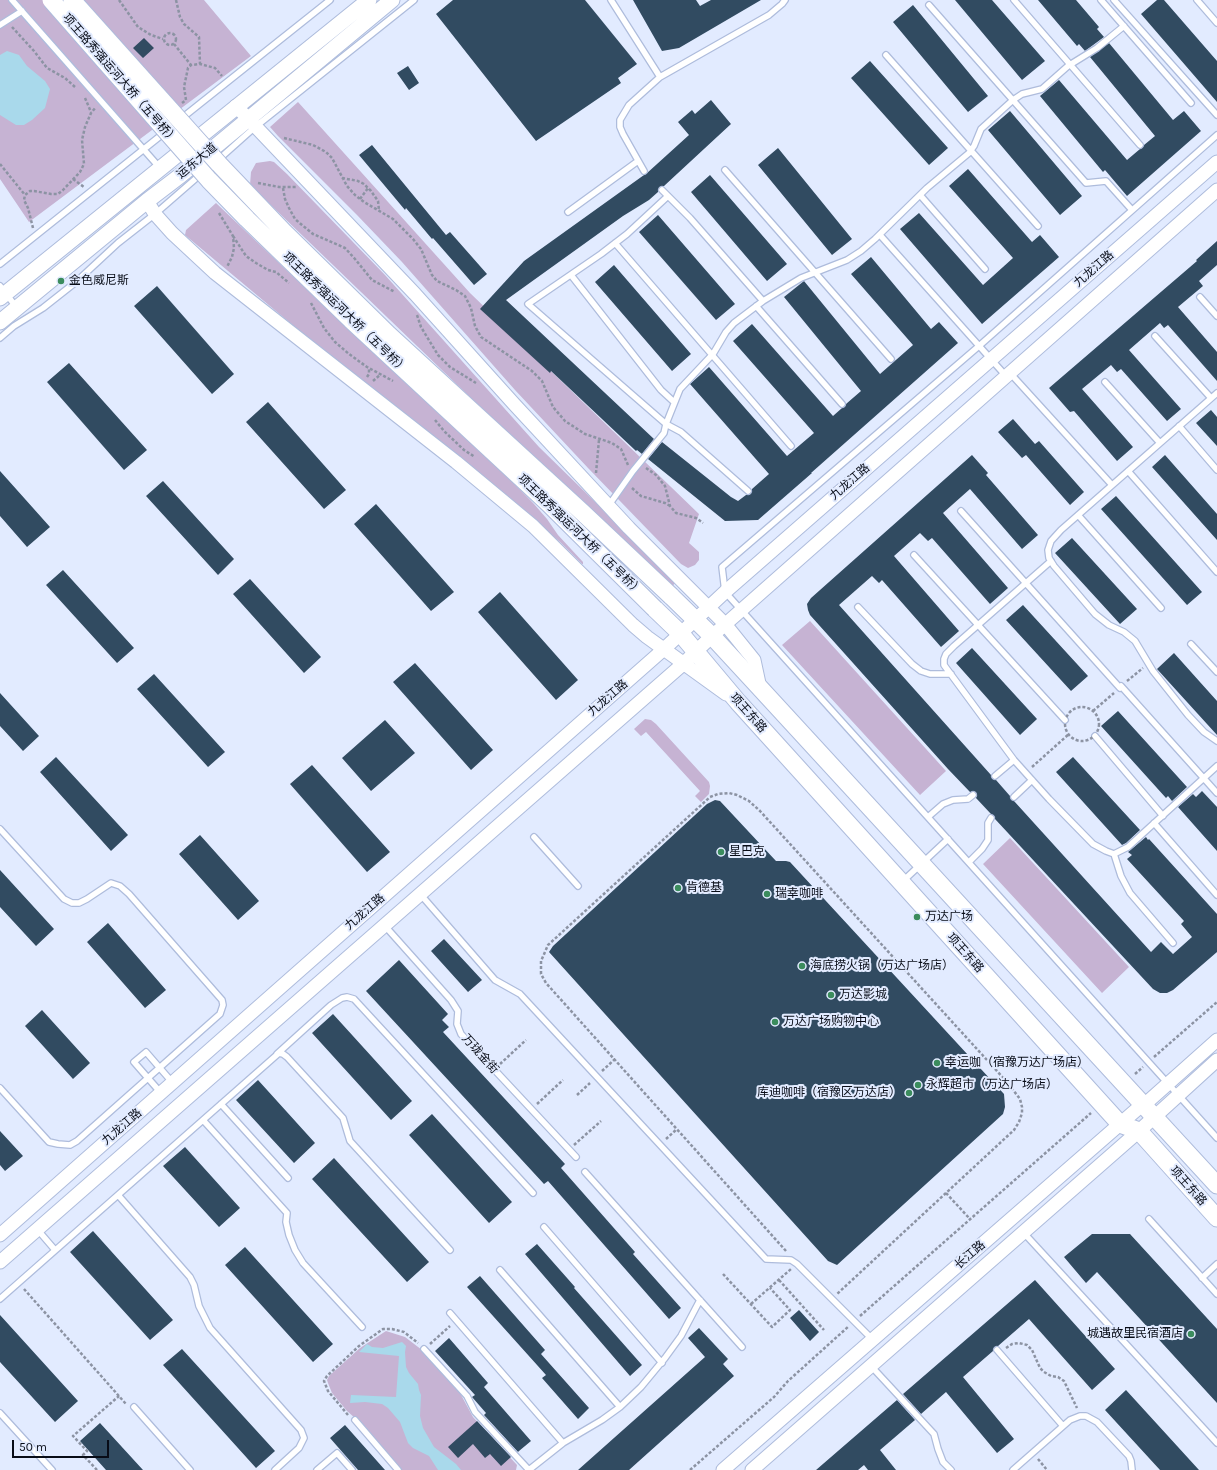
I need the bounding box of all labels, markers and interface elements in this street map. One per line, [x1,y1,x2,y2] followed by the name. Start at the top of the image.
[59,11,181,147] street label: 项王路秀强运河大桥（五号桥）
[174,140,220,182] street label: 运东大道
[1071,248,1117,290] street label: 九龙江路
[280,249,410,377] street label: 项王路秀强运河大桥（五号桥）
[69,274,129,288] place label: 金色威尼斯
[56,276,66,286] marker: 金色威尼斯
[827,461,873,503] street label: 九龙江路
[515,471,645,599] street label: 项王路秀强运河大桥（五号桥）
[585,677,631,719] street label: 九龙江路
[727,690,769,736] street label: 项王东路
[729,845,765,859] place label: 星巴克
[716,847,726,857] marker: 星巴克
[686,881,722,895] place label: 肯德基
[673,883,683,893] marker: 肯德基
[775,887,823,901] place label: 瑞幸咖啡
[762,889,772,899] marker: 瑞幸咖啡
[342,891,388,933] street label: 九龙江路
[925,910,973,924] place label: 万达广场
[912,912,922,922] marker: 万达广场
[944,930,986,976] street label: 项王东路
[810,959,954,973] place label: 海底捞火锅（万达广场店）
[797,961,807,971] marker: 海底捞火锅（万达广场店）
[839,988,887,1002] place label: 万达影城
[826,990,836,1000] marker: 万达影城
[783,1015,879,1029] place label: 万达广场购物中心
[770,1017,780,1027] marker: 万达广场购物中心
[459,1031,501,1077] street label: 万珑金街
[945,1056,1089,1070] place label: 幸运咖（宿豫万达广场店）
[932,1058,942,1068] marker: 幸运咖（宿豫万达广场店）
[926,1078,1058,1092] place label: 永辉超市（万达广场店）
[913,1080,923,1090] marker: 永辉超市（万达广场店）
[757,1086,901,1100] place label: 库迪咖啡（宿豫区万达店）
[904,1088,914,1098] marker: 库迪咖啡（宿豫区万达店）
[99,1106,145,1148] street label: 九龙江路
[1167,1163,1209,1209] street label: 项王东路
[952,1238,988,1272] street label: 长江路
[1087,1327,1183,1341] place label: 城遇故里民宿酒店
[1186,1329,1196,1339] marker: 城遇故里民宿酒店
[14,1432,111,1458] scale bar
[19,1440,47,1454] text: 50 m

